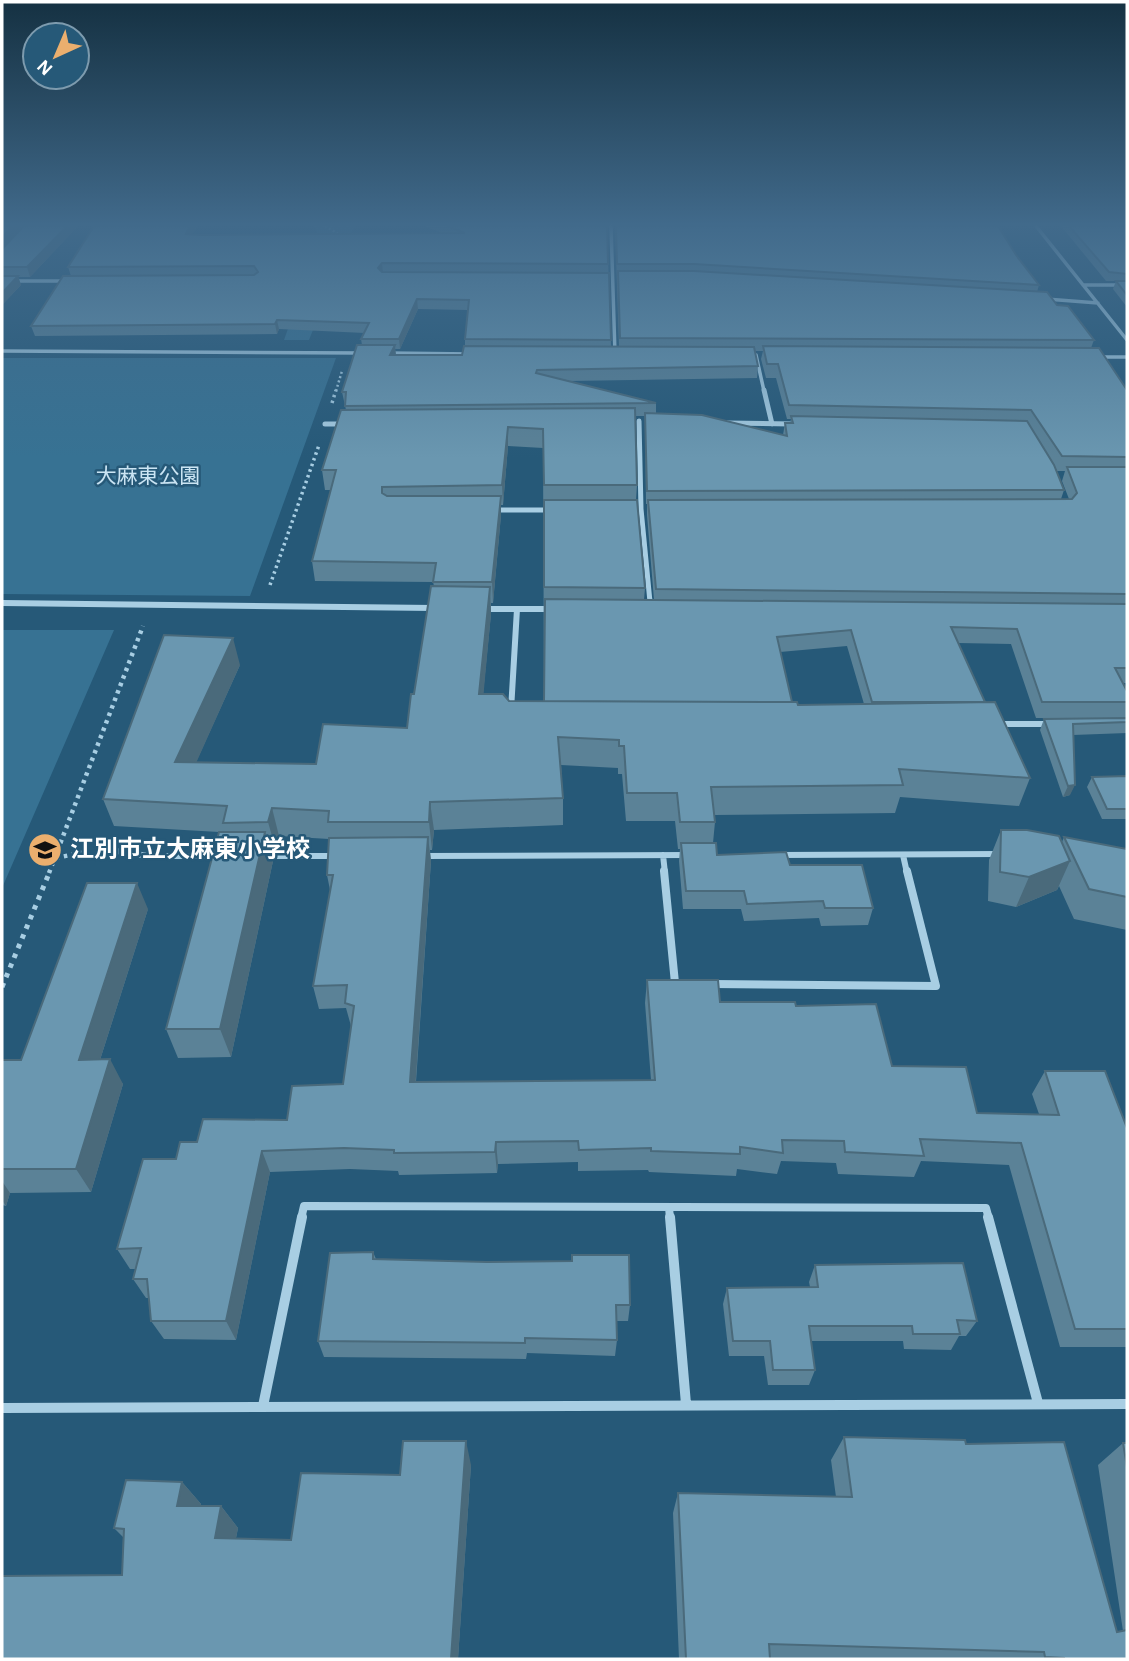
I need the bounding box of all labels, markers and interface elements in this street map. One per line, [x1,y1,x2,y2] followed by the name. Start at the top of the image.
[21,21,91,91] north arrow
[34,56,57,79] text: N
[96,465,201,487] park label: 大麻東公園
[26,831,64,869] school or university icon: 江別市立大麻東小学校
[70,836,310,862] place label: 江別市立大麻東小学校

